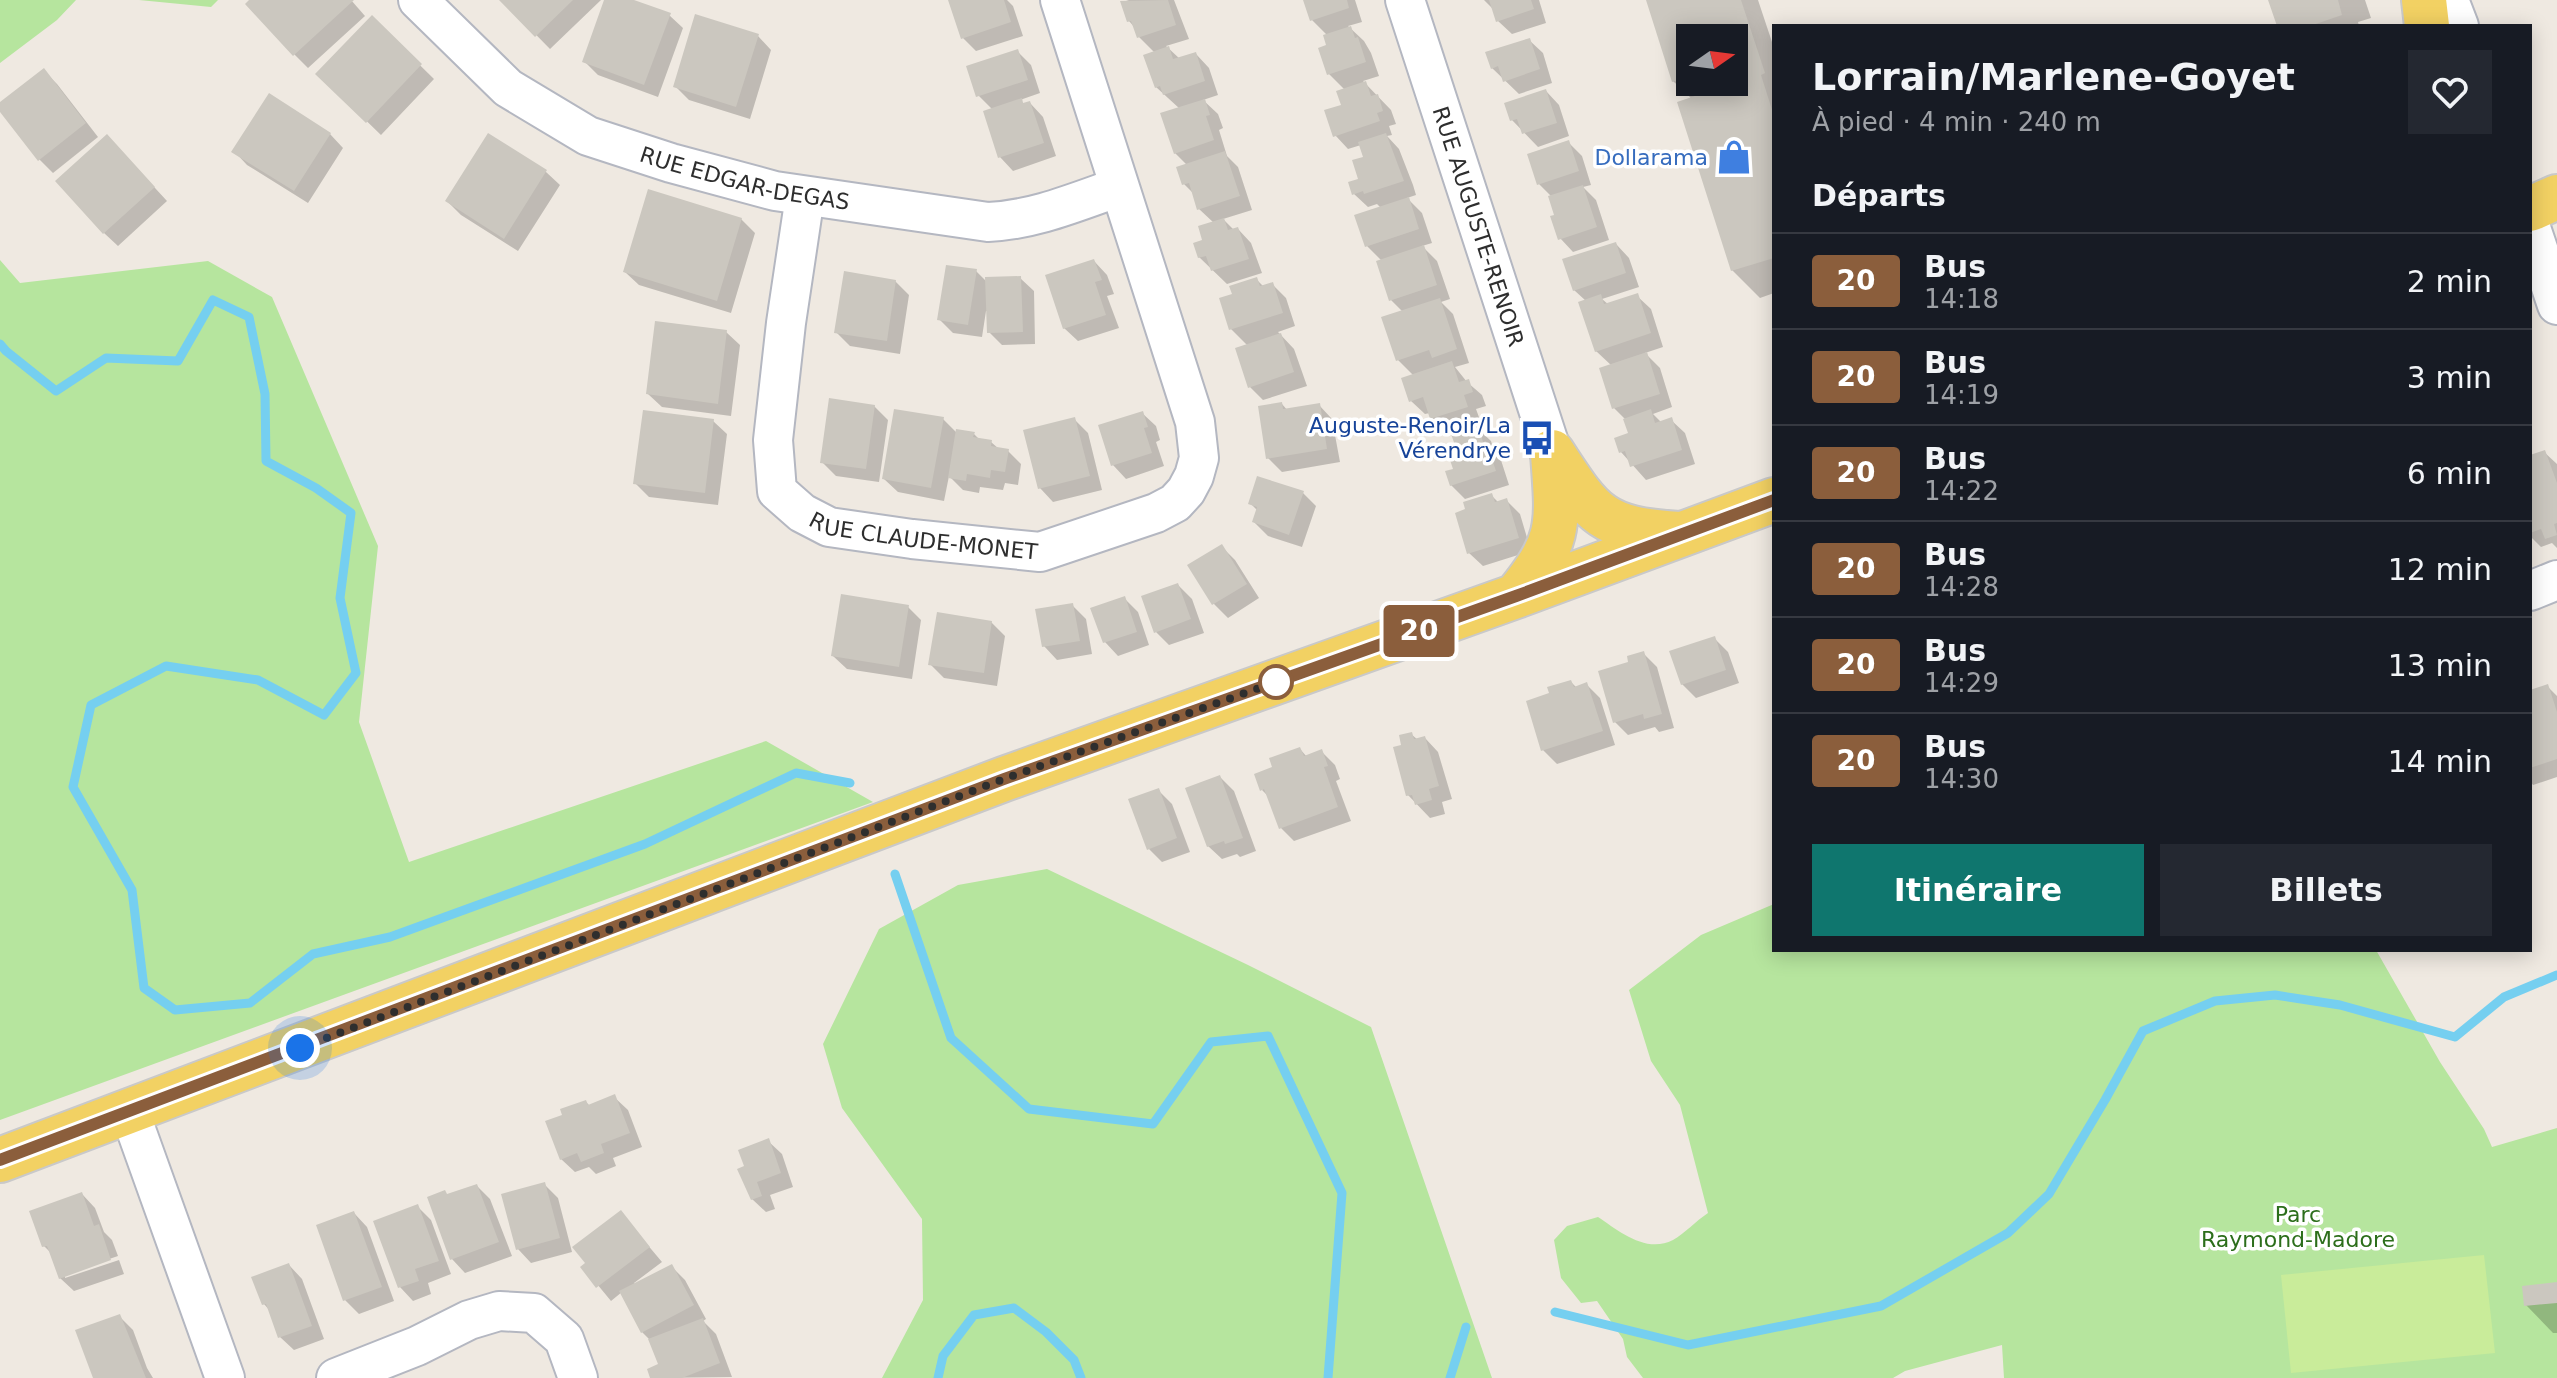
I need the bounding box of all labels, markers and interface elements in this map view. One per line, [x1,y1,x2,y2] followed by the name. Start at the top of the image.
[1676,24,1748,96] north arrow
[1676,24,1748,96] map controls
[2408,50,2492,134] button: heart
[1812,55,2295,99] text: Lorrain/Marlene-Goyet
[1428,103,1529,349] street label: RUE AUGUSTE-RENOIR
[1812,107,2101,137] text: À pied · 4 min · 240 m
[1715,138,1753,176] shop icon: Dollarama
[637,141,851,214] street label: RUE EDGAR-DEGAS
[1594,145,1708,170] place label: Dollarama
[1812,178,1946,213] text: Départs
[1924,249,1986,284] text: Bus
[1837,264,1875,297] text: 20
[2407,264,2492,299] text: 2 min
[1924,284,1999,314] text: 14:18
[1924,345,1986,380] text: Bus
[1837,360,1875,393] text: 20
[2407,360,2492,395] text: 3 min
[1924,380,1999,410] text: 14:19
[1309,413,1511,463] place label: Auguste-Renoir/La Vérendrye
[1518,419,1556,457] bus stop icon: Auguste-Renoir/La Vérendrye
[1924,441,1986,476] text: Bus
[1837,456,1875,489] text: 20
[2407,456,2492,491] text: 6 min
[1924,476,1999,506] text: 14:22
[805,507,1040,564] street label: RUE CLAUDE-MONET
[1924,537,1986,572] text: Bus
[1837,552,1875,585] text: 20
[2388,552,2492,587] text: 12 min
[1924,572,1999,602] text: 14:28
[1383,605,1455,657] line badge: 20
[1400,614,1438,647] text: 20
[1924,633,1986,668] text: Bus
[1837,648,1875,681] text: 20
[2388,648,2492,683] text: 13 min
[1259,665,1293,699] unlabelled marker
[1924,668,1999,698] text: 14:29
[1924,729,1986,764] text: Bus
[1837,744,1875,777] text: 20
[2388,744,2492,779] text: 14 min
[1924,764,1999,794] text: 14:30
[1812,844,2144,936] button: Itinéraire
[2160,844,2492,936] button: Billets
[280,1028,320,1068] your location
[2201,1202,2395,1252] park label: Parc Raymond-Madore

